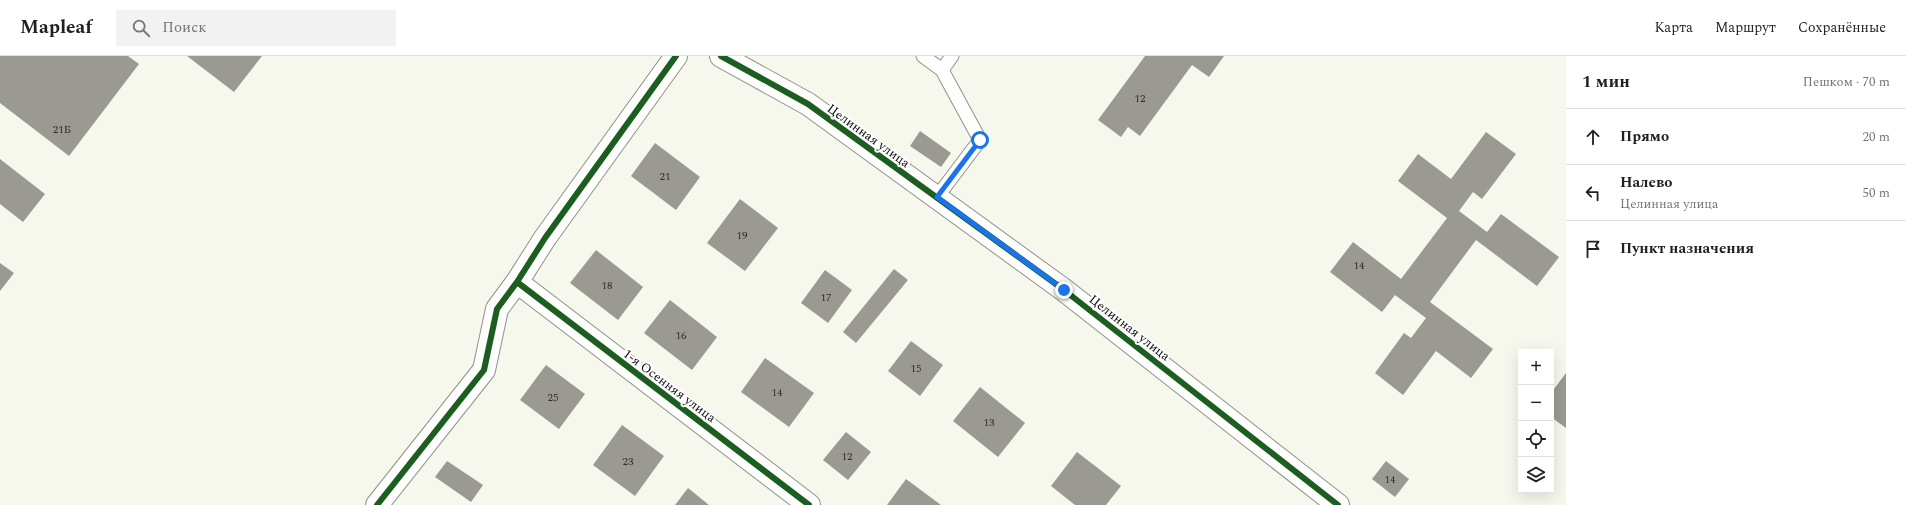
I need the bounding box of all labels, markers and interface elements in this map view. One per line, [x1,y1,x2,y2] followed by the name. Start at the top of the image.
[116,10,396,46] search box
[20,13,92,42] text: Mapleaf
[162,16,207,39] text: Поиск
[130,17,152,39] icon: search
[1655,17,1693,38] text: Карта
[1715,17,1776,38] text: Маршрут
[1798,17,1886,38] text: Сохранённые
[1582,69,1630,95] text: 1 мин
[1803,72,1890,92] text: Пешком · 70 m
[1135,90,1146,107] house number: 12
[823,99,915,173] street label: Целинная улица
[53,121,71,138] house number: 21Б
[1620,125,1669,148] text: Прямо
[1582,126,1604,148] icon: ahead
[1863,127,1890,147] text: 20 m
[971,131,989,149] route start
[660,168,671,185] house number: 21
[1620,171,1673,194] text: Налево
[1582,182,1604,204] icon: left
[1863,183,1890,203] text: 50 m
[1620,194,1718,214] text: Целинная улица
[737,227,748,244] house number: 19
[1620,237,1754,260] text: Пункт назначения
[1582,238,1604,260] icon: arrive
[1354,257,1365,274] house number: 14
[602,277,613,294] house number: 18
[1055,281,1073,299] route end
[821,289,832,306] house number: 17
[1085,290,1175,366] street label: Целинная улица
[676,327,687,344] house number: 16
[619,344,721,428] street label: 1-я Осенняя улица
[1518,349,1554,493] map controls
[1518,349,1554,385] button: +
[911,360,922,377] house number: 15
[772,384,783,401] house number: 14
[1518,385,1554,421] button: −
[548,389,559,406] house number: 25
[984,414,995,431] house number: 13
[1518,421,1554,457] button: locate
[842,448,853,465] house number: 12
[623,453,634,470] house number: 23
[1518,457,1554,493] button: layers
[1385,471,1396,488] house number: 14

